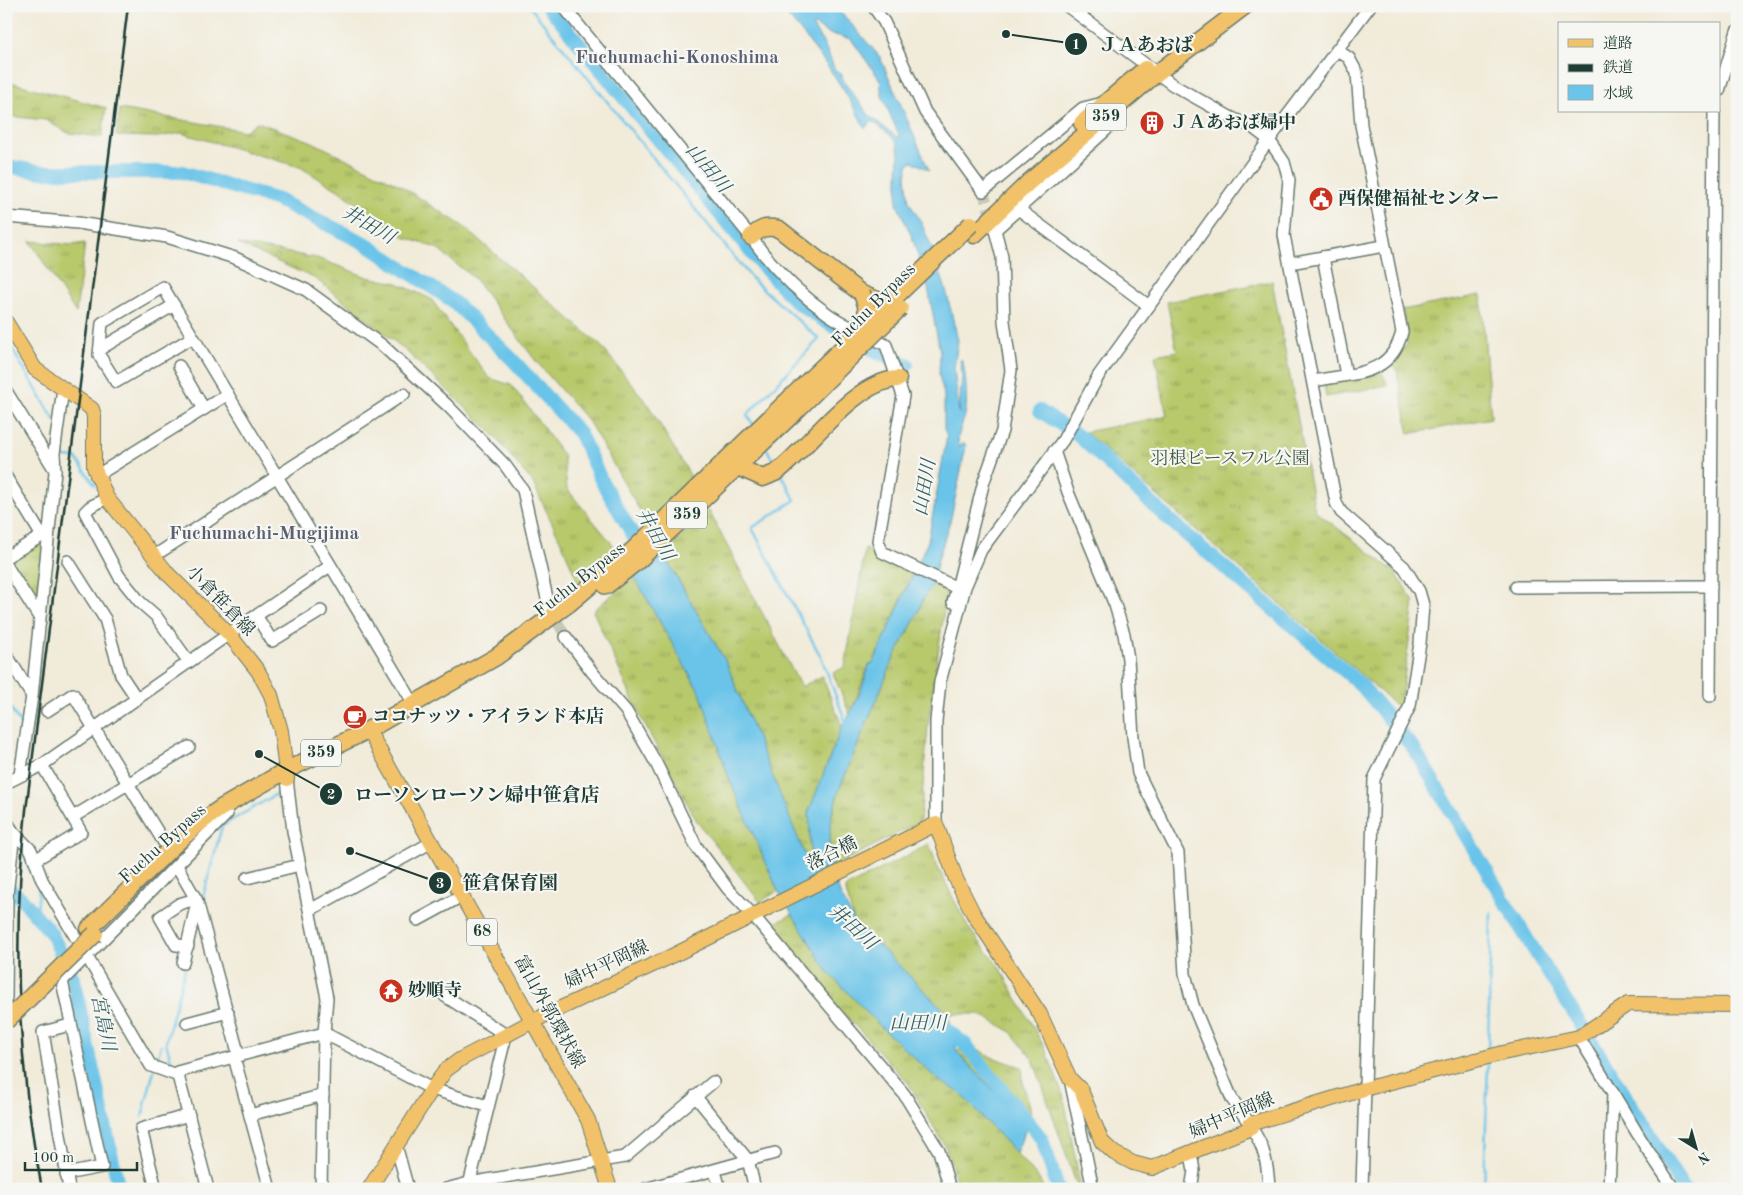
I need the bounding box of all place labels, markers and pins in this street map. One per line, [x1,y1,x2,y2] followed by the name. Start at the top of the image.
[1064,27,1204,61] callout: ＪＡあおば
[1139,110,1165,136] building icon: ＪＡあおば婦中
[1170,112,1296,132] place label: ＪＡあおば婦中
[1308,186,1334,212] public building icon: 西保健福祉センター
[1338,188,1499,208] place label: 西保健福祉センター
[342,704,368,730] cafe icon: ココナッツ・アイランド本店
[372,706,604,726] place label: ココナッツ・アイランド本店
[318,777,610,811] callout: ローソンローソン婦中笹倉店
[427,866,567,900] callout: 笹倉保育園
[378,978,404,1004] temple icon: 妙順寺
[408,980,462,1000] place label: 妙順寺

